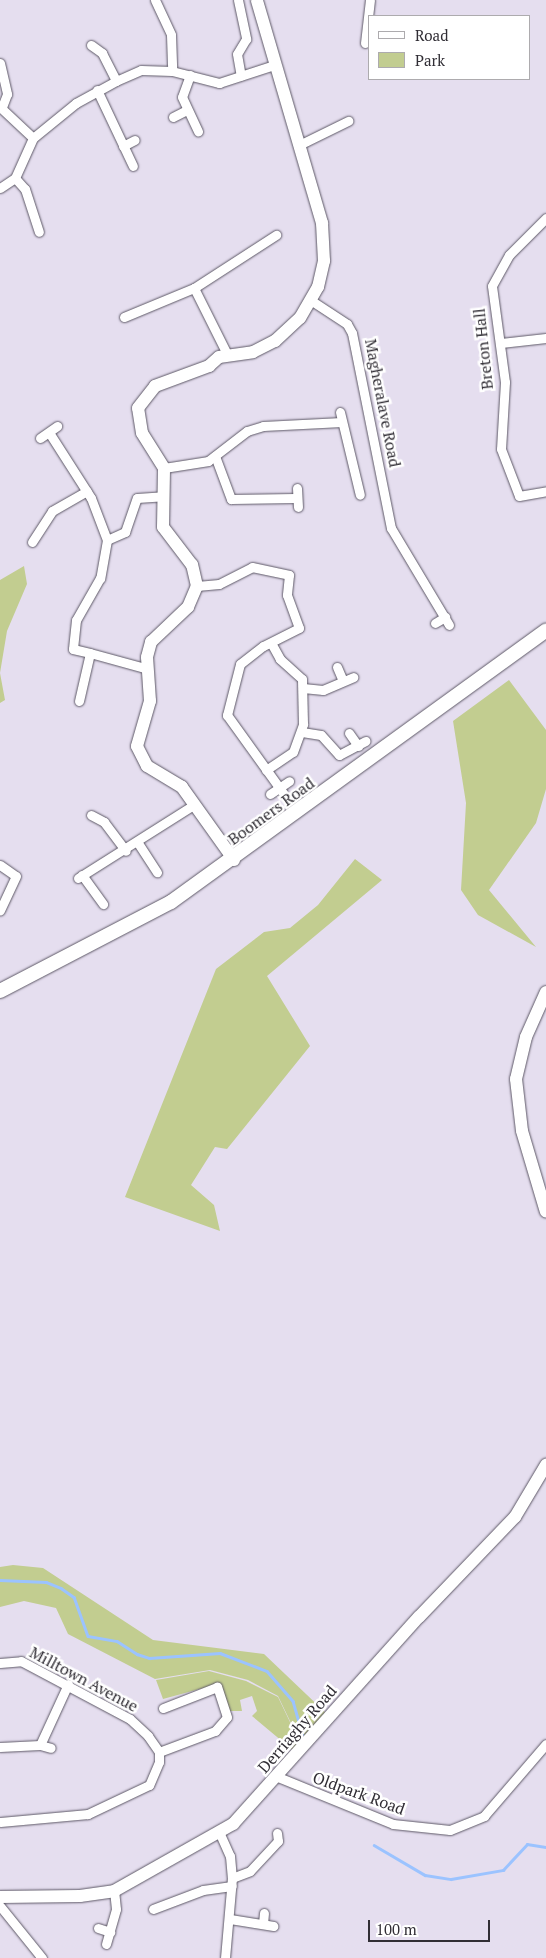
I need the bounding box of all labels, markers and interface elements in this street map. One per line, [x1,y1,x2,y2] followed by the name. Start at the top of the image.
[368,15,531,80] legend
[415,25,448,45] text: Road
[415,50,445,70] text: Park
[469,307,497,391] street label: Breton Hall
[361,337,405,469] street label: Magheralave Road
[224,773,318,849] street label: Boomers Road
[26,1642,142,1716] street label: Milltown Avenue
[254,1681,340,1777] street label: Derriaghy Road
[310,1767,408,1819] street label: Oldpark Road
[371,1910,494,1942] scale bar
[376,1919,417,1939] text: 100 m

